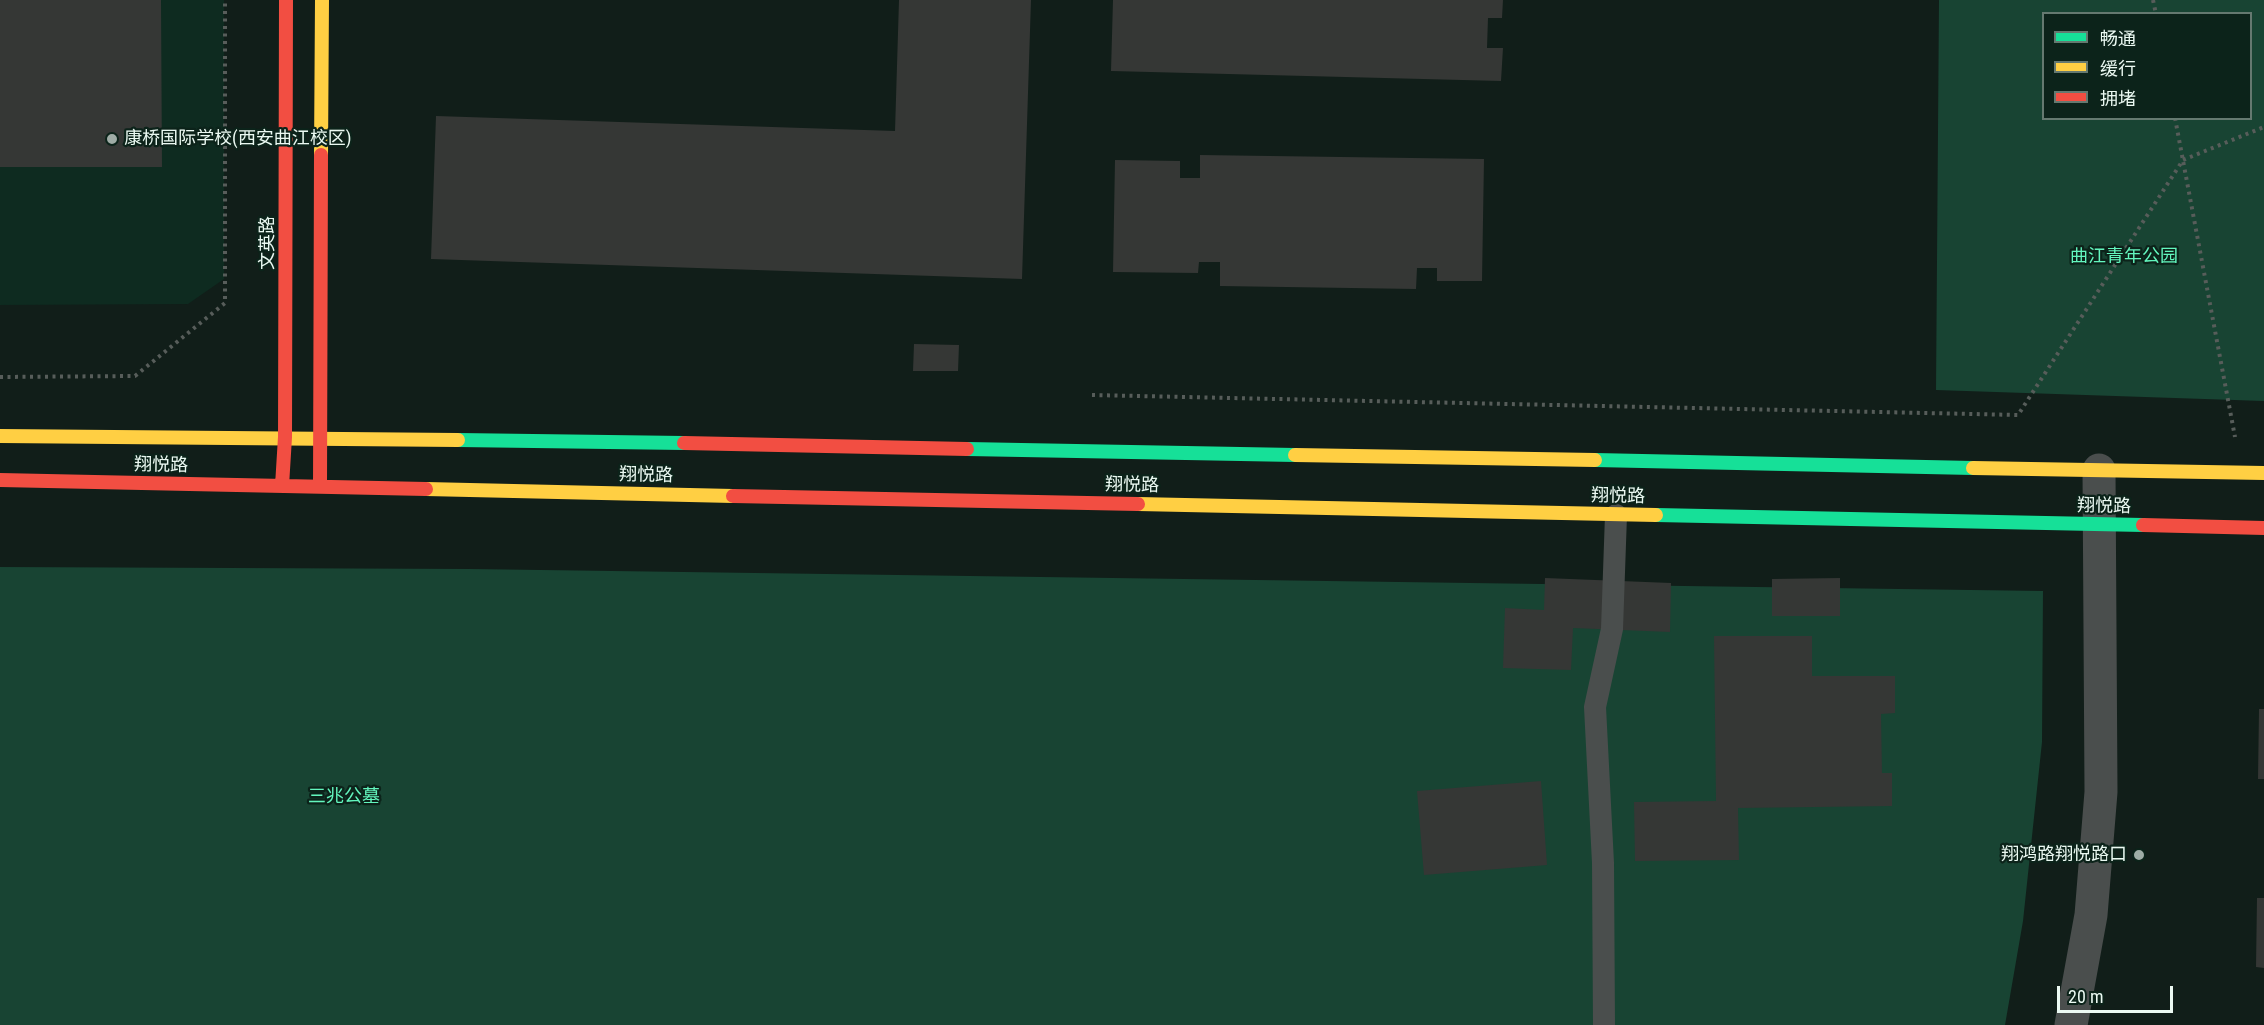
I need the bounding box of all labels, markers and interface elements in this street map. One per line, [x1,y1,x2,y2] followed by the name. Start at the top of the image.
[2042,12,2252,120] legend
[2100,28,2136,49] text: 畅通
[2100,58,2136,79] text: 缓行
[2100,88,2136,109] text: 拥堵
[124,128,351,150] place label: 康桥国际学校(西安曲江校区)
[105,132,119,146] marker: 康桥国际学校(西安曲江校区)
[257,216,279,270] street label: 文英路
[2070,246,2178,268] park label: 曲江青年公园
[134,455,188,477] street label: 翔悦路
[619,465,673,487] street label: 翔悦路
[1105,475,1159,497] street label: 翔悦路
[1591,486,1645,508] street label: 翔悦路
[2077,496,2131,518] street label: 翔悦路
[308,786,380,808] park label: 三兆公墓
[2001,844,2127,866] place label: 翔鸿路翔悦路口
[2132,848,2146,862] marker: 翔鸿路翔悦路口
[2060,974,2176,1012] scale bar
[2068,986,2103,1007] text: 20 m

